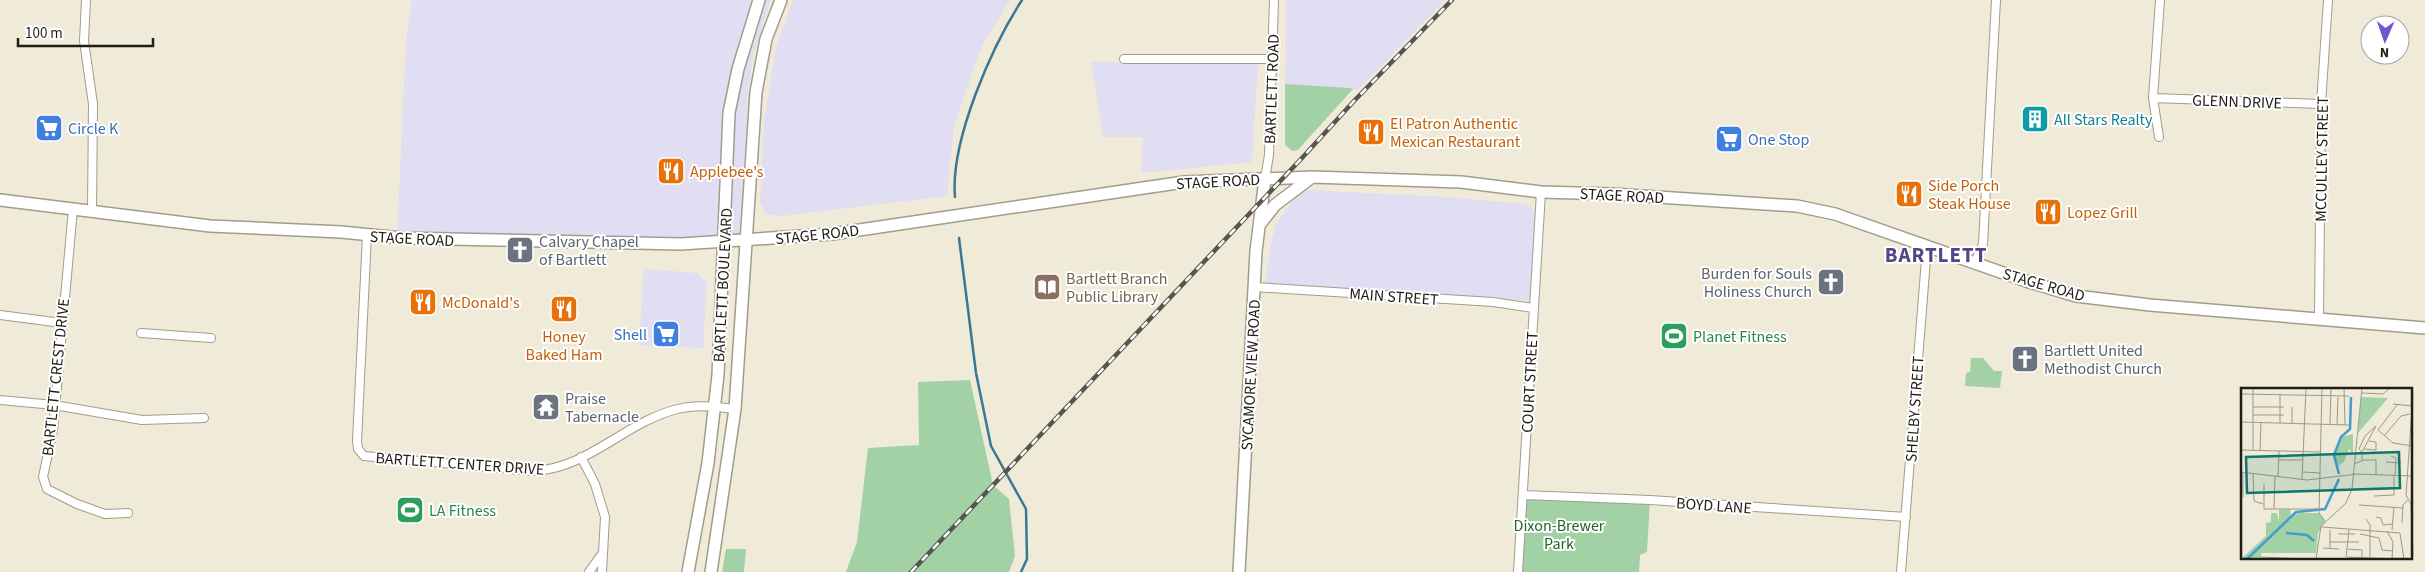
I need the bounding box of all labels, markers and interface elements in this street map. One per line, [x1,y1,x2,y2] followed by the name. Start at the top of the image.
[18,15,152,47] scale bar
[2360,15,2410,65] north arrow
[25,23,63,44] text: 100 m
[1259,33,1285,144] street label: BARTLETT ROAD
[2380,42,2390,62] text: N
[2192,89,2282,115] street label: GLENN DRIVE
[2310,96,2334,222] street label: MCCULLEY STREET
[2020,104,2050,134] building icon: All Stars Realty
[2054,109,2153,131] place label: All Stars Realty
[34,113,64,143] supermarket icon: Circle K
[1390,113,1521,153] place label: El Patron Authentic Mexican Restaurant
[1356,117,1386,147] restaurant icon: El Patron Authentic Mexican Restaurant
[68,118,119,140] place label: Circle K
[1714,124,1744,154] supermarket icon: One Stop
[1748,129,1810,151] place label: One Stop
[656,156,686,186] restaurant icon: Applebee's
[690,161,764,183] place label: Applebee's
[1175,169,1261,195] street label: STAGE ROAD
[1928,175,2011,215] place label: Side Porch Steak House
[1894,179,1924,209] restaurant icon: Side Porch Steak House
[1579,183,1665,209] street label: STAGE ROAD
[2033,197,2063,227] restaurant icon: Lopez Grill
[2067,202,2138,224] place label: Lopez Grill
[708,207,738,363] street label: BARTLETT BOULEVARD
[774,220,860,250] street label: STAGE ROAD
[369,226,455,252] street label: STAGE ROAD
[539,231,639,271] place label: Calvary Chapel of Bartlett
[505,235,535,265] church icon: Calvary Chapel of Bartlett
[1885,240,1987,270] district label: BARTLETT
[1701,263,1812,303] place label: Burden for Souls Holiness Church
[2000,263,2087,307] street label: STAGE ROAD
[1816,267,1846,297] church icon: Burden for Souls Holiness Church
[1066,268,1167,308] place label: Bartlett Branch Public Library
[1032,272,1062,302] library icon: Bartlett Branch Public Library
[1349,283,1440,311] street label: MAIN STREET
[408,287,438,317] restaurant icon: McDonald's
[442,292,520,314] place label: McDonald's
[549,294,579,324] restaurant icon: Honey Baked Ham
[37,297,75,457] street label: BARTLETT CREST DRIVE
[1236,299,1266,451] street label: SYCAMORE VIEW ROAD
[651,319,681,349] supermarket icon: Shell
[1659,321,1689,351] sports icon: Planet Fitness
[614,324,647,346] place label: Shell
[526,326,602,366] place label: Honey Baked Ham
[1693,326,1787,348] place label: Planet Fitness
[1516,330,1544,433] street label: COURT STREET
[2044,340,2162,380] place label: Bartlett United Methodist Church
[2010,344,2040,374] church icon: Bartlett United Methodist Church
[1900,355,1930,463] street label: SHELBY STREET
[565,388,639,428] place label: Praise Tabernacle
[2241,388,2412,560] inset map
[531,392,561,422] temple icon: Praise Tabernacle
[375,447,545,481] street label: BARTLETT CENTER DRIVE
[1675,492,1752,520] street label: BOYD LANE
[395,495,425,525] sports icon: LA Fitness
[429,500,496,522] place label: LA Fitness
[1514,515,1605,555] park label: Dixon-Brewer Park

